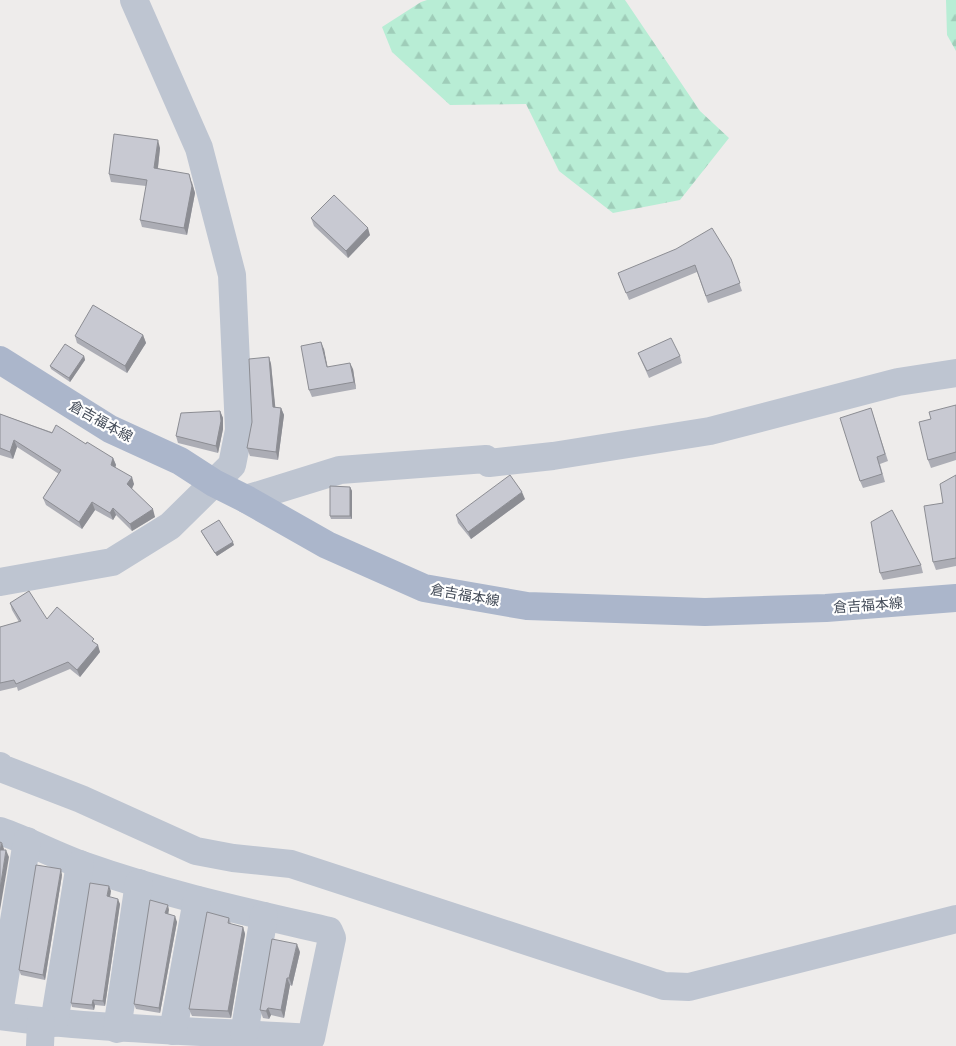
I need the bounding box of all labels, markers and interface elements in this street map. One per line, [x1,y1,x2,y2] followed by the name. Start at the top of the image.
[66,396,136,446] street label: 倉吉福本線
[429,580,501,610] street label: 倉吉福本線
[832,594,904,616] street label: 倉吉福本線

